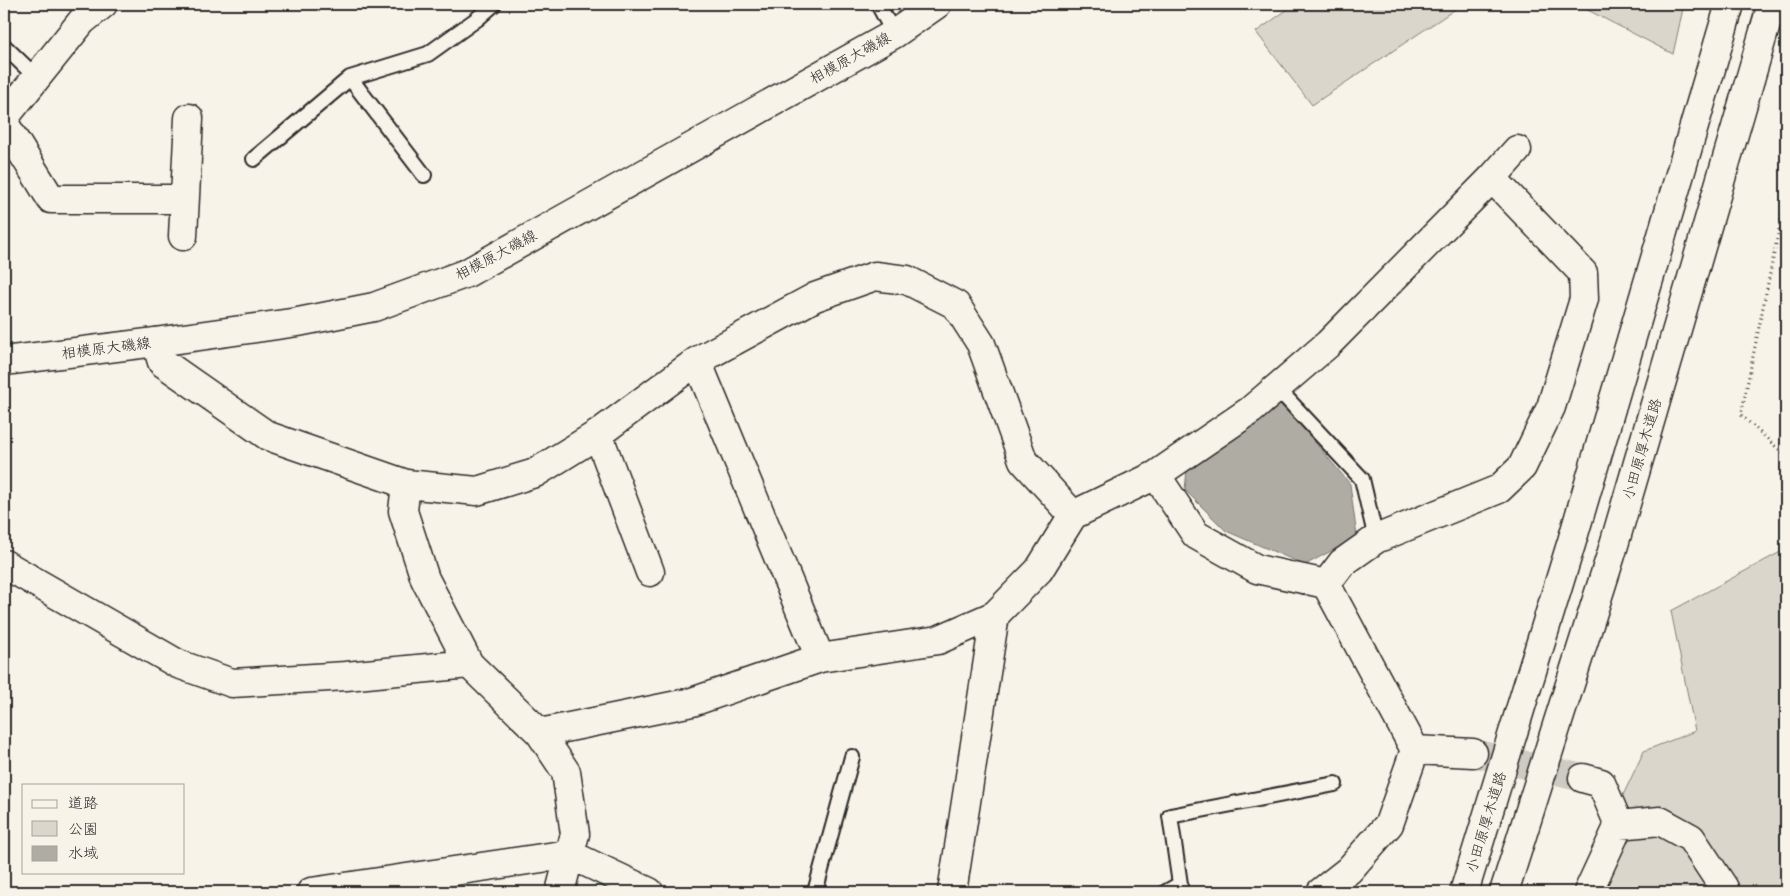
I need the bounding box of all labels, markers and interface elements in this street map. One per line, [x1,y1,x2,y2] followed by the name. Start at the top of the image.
[806,28,896,91] street label: 相模原大磯線
[452,226,542,288] street label: 相模原大磯線
[60,334,152,366] street label: 相模原大磯線
[1619,396,1669,503] street label: 小田原厚木道路
[1462,769,1514,876] street label: 小田原厚木道路
[22,784,185,874] legend
[68,794,98,816] text: 道路
[68,820,98,842] text: 公園
[68,844,98,866] text: 水域

